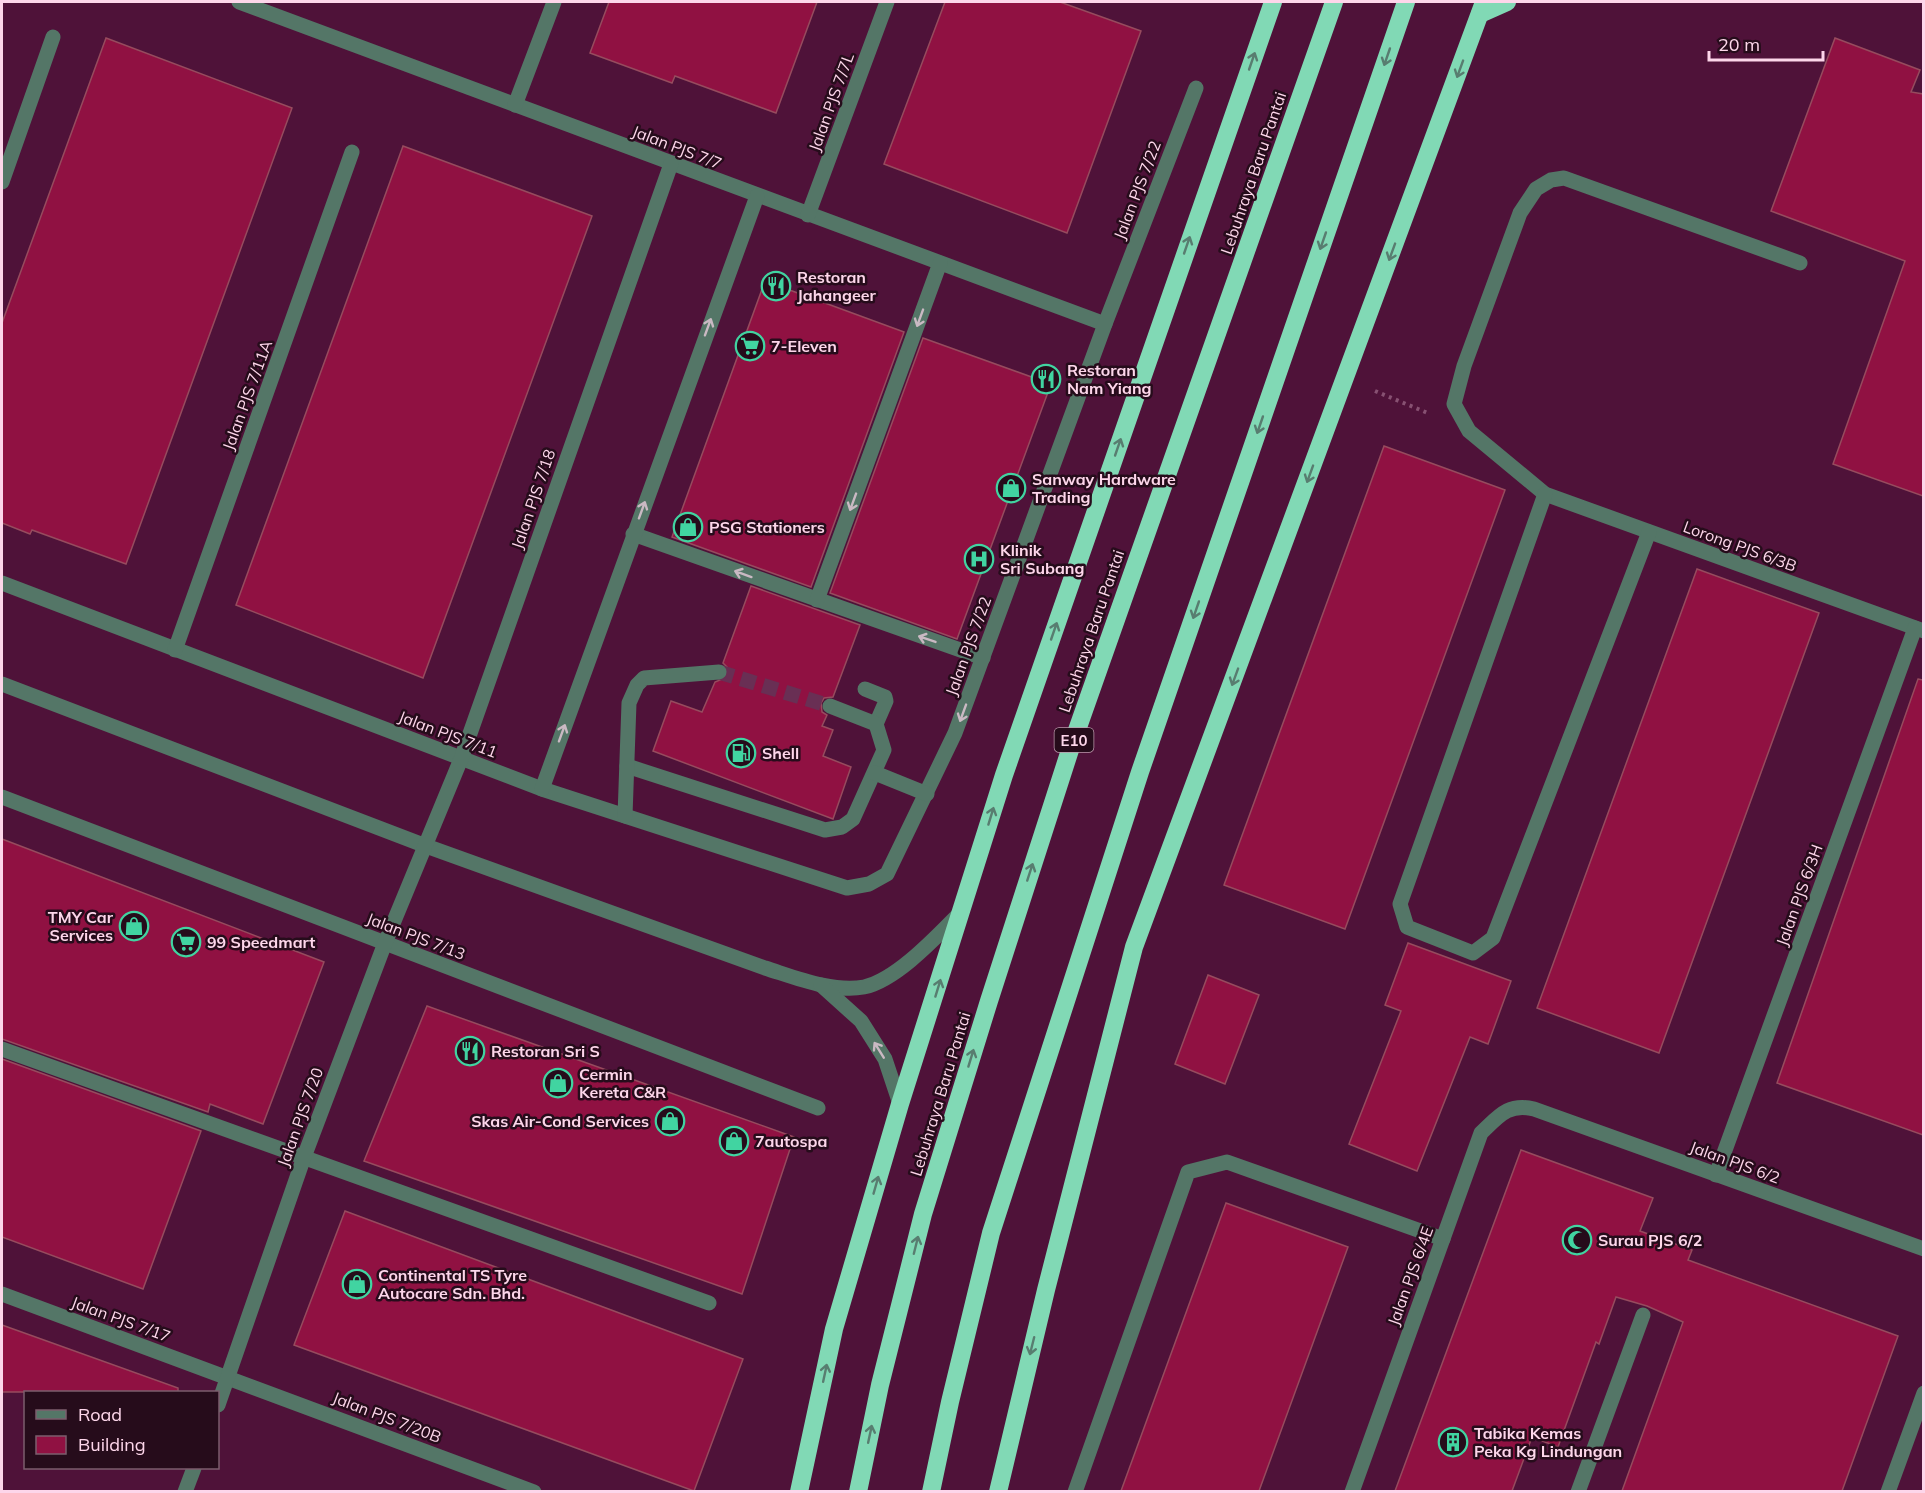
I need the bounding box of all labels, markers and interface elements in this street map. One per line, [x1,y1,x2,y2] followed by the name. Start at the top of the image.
[1709,24,1823,62] scale bar
[1718,33,1760,56] text: 20 m
[1381,47,1392,66] one-way arrow
[804,50,858,154] street label: Jalan PJS 7/7L
[1247,52,1258,71] one-way arrow
[1454,59,1465,78] one-way arrow
[1216,89,1290,257] street label: Lebuhraya Baru Pantai
[629,121,725,173] street label: Jalan PJS 7/7
[1109,138,1165,242] street label: Jalan PJS 7/22
[1317,231,1328,250] one-way arrow
[1183,236,1194,255] one-way arrow
[1386,242,1397,261] one-way arrow
[797,267,876,305] place label: Restoran Jahangeer
[760,270,792,302] restaurant icon: Restoran Jahangeer
[914,308,925,327] one-way arrow
[704,318,715,337] one-way arrow
[734,330,766,362] supermarket icon: 7-Eleven
[771,336,837,356] place label: 7-Eleven
[218,337,276,453] street label: Jalan PJS 7/11A
[1067,360,1152,398] place label: Restoran Nam Yiang
[1030,363,1062,395] restaurant icon: Restoran Nam Yiang
[1253,415,1264,434] one-way arrow
[1113,438,1124,457] one-way arrow
[507,447,559,551] street label: Jalan PJS 7/18
[1303,464,1314,483] one-way arrow
[1032,469,1176,507] place label: Sanway Hardware Trading
[995,472,1027,504] shop icon: Sanway Hardware Trading
[847,492,858,510] one-way arrow
[637,502,648,520] one-way arrow
[672,511,704,543] shop icon: PSG Stationers
[1681,516,1799,576] street label: Lorong PJS 6/3B
[709,517,825,537] place label: PSG Stationers
[1000,540,1085,578] place label: Klinik Sri Subang
[963,543,995,575] hospital icon: Klinik Sri Subang
[1054,547,1128,715] street label: Lebuhraya Baru Pantai
[735,567,753,578] one-way arrow
[941,594,995,698] street label: Jalan PJS 7/22
[1190,600,1201,619] one-way arrow
[1049,622,1060,641] one-way arrow
[918,632,937,643] one-way arrow
[1228,667,1239,685] one-way arrow
[956,703,967,722] one-way arrow
[396,706,500,762] street label: Jalan PJS 7/11
[557,725,568,743] one-way arrow
[1054,728,1094,752] road number: E10
[725,737,757,769] fuel station icon: Shell
[762,743,799,763] place label: Shell
[986,806,997,825] one-way arrow
[1771,841,1827,949] street label: Jalan PJS 6/3H
[1026,863,1037,882] one-way arrow
[48,907,114,945] place label: TMY Car Services
[364,908,468,964] street label: Jalan PJS 7/13
[118,910,150,942] shop icon: TMY Car Services
[170,926,202,958] supermarket icon: 99 Speedmart
[207,932,315,952] place label: 99 Speedmart
[933,979,944,998] one-way arrow
[905,1009,975,1179] street label: Lebuhraya Baru Pantai
[454,1035,486,1067] restaurant icon: Restoran Sri S
[491,1041,600,1061] place label: Restoran Sri S
[873,1041,886,1058] one-way arrow
[966,1049,977,1068] one-way arrow
[579,1064,666,1102] place label: Cermin Kereta C&R
[273,1065,327,1169] street label: Jalan PJS 7/20
[542,1067,574,1099] shop icon: Cermin Kereta C&R
[654,1105,686,1137] shop icon: Skas Air-Cond Services
[471,1111,649,1131] place label: Skas Air-Cond Services
[718,1125,750,1157] shop icon: 7autospa
[755,1131,827,1151] place label: 7autospa
[1687,1136,1783,1188] street label: Jalan PJS 6/2
[871,1176,883,1195] one-way arrow
[1383,1224,1437,1328] street label: Jalan PJS 6/4E
[1561,1224,1593,1256] mosque icon: Surau PJS 6/2
[1598,1230,1702,1250] place label: Surau PJS 6/2
[910,1236,922,1255] one-way arrow
[378,1265,527,1303] place label: Continental TS Tyre Autocare Sdn. Bhd.
[341,1268,373,1300] shop icon: Continental TS Tyre Autocare Sdn. Bhd.
[69,1292,173,1346] street label: Jalan PJS 7/17
[1026,1337,1038,1356] one-way arrow
[820,1363,831,1383] one-way arrow
[330,1387,444,1447] street label: Jalan PJS 7/20B
[24,1391,219,1469] legend
[78,1403,122,1426] text: Road
[1474,1423,1622,1461] place label: Tabika Kemas Peka Kg Lindungan
[865,1425,876,1445] one-way arrow
[1437,1426,1469,1458] building icon: Tabika Kemas Peka Kg Lindungan
[78,1433,146,1456] text: Building

